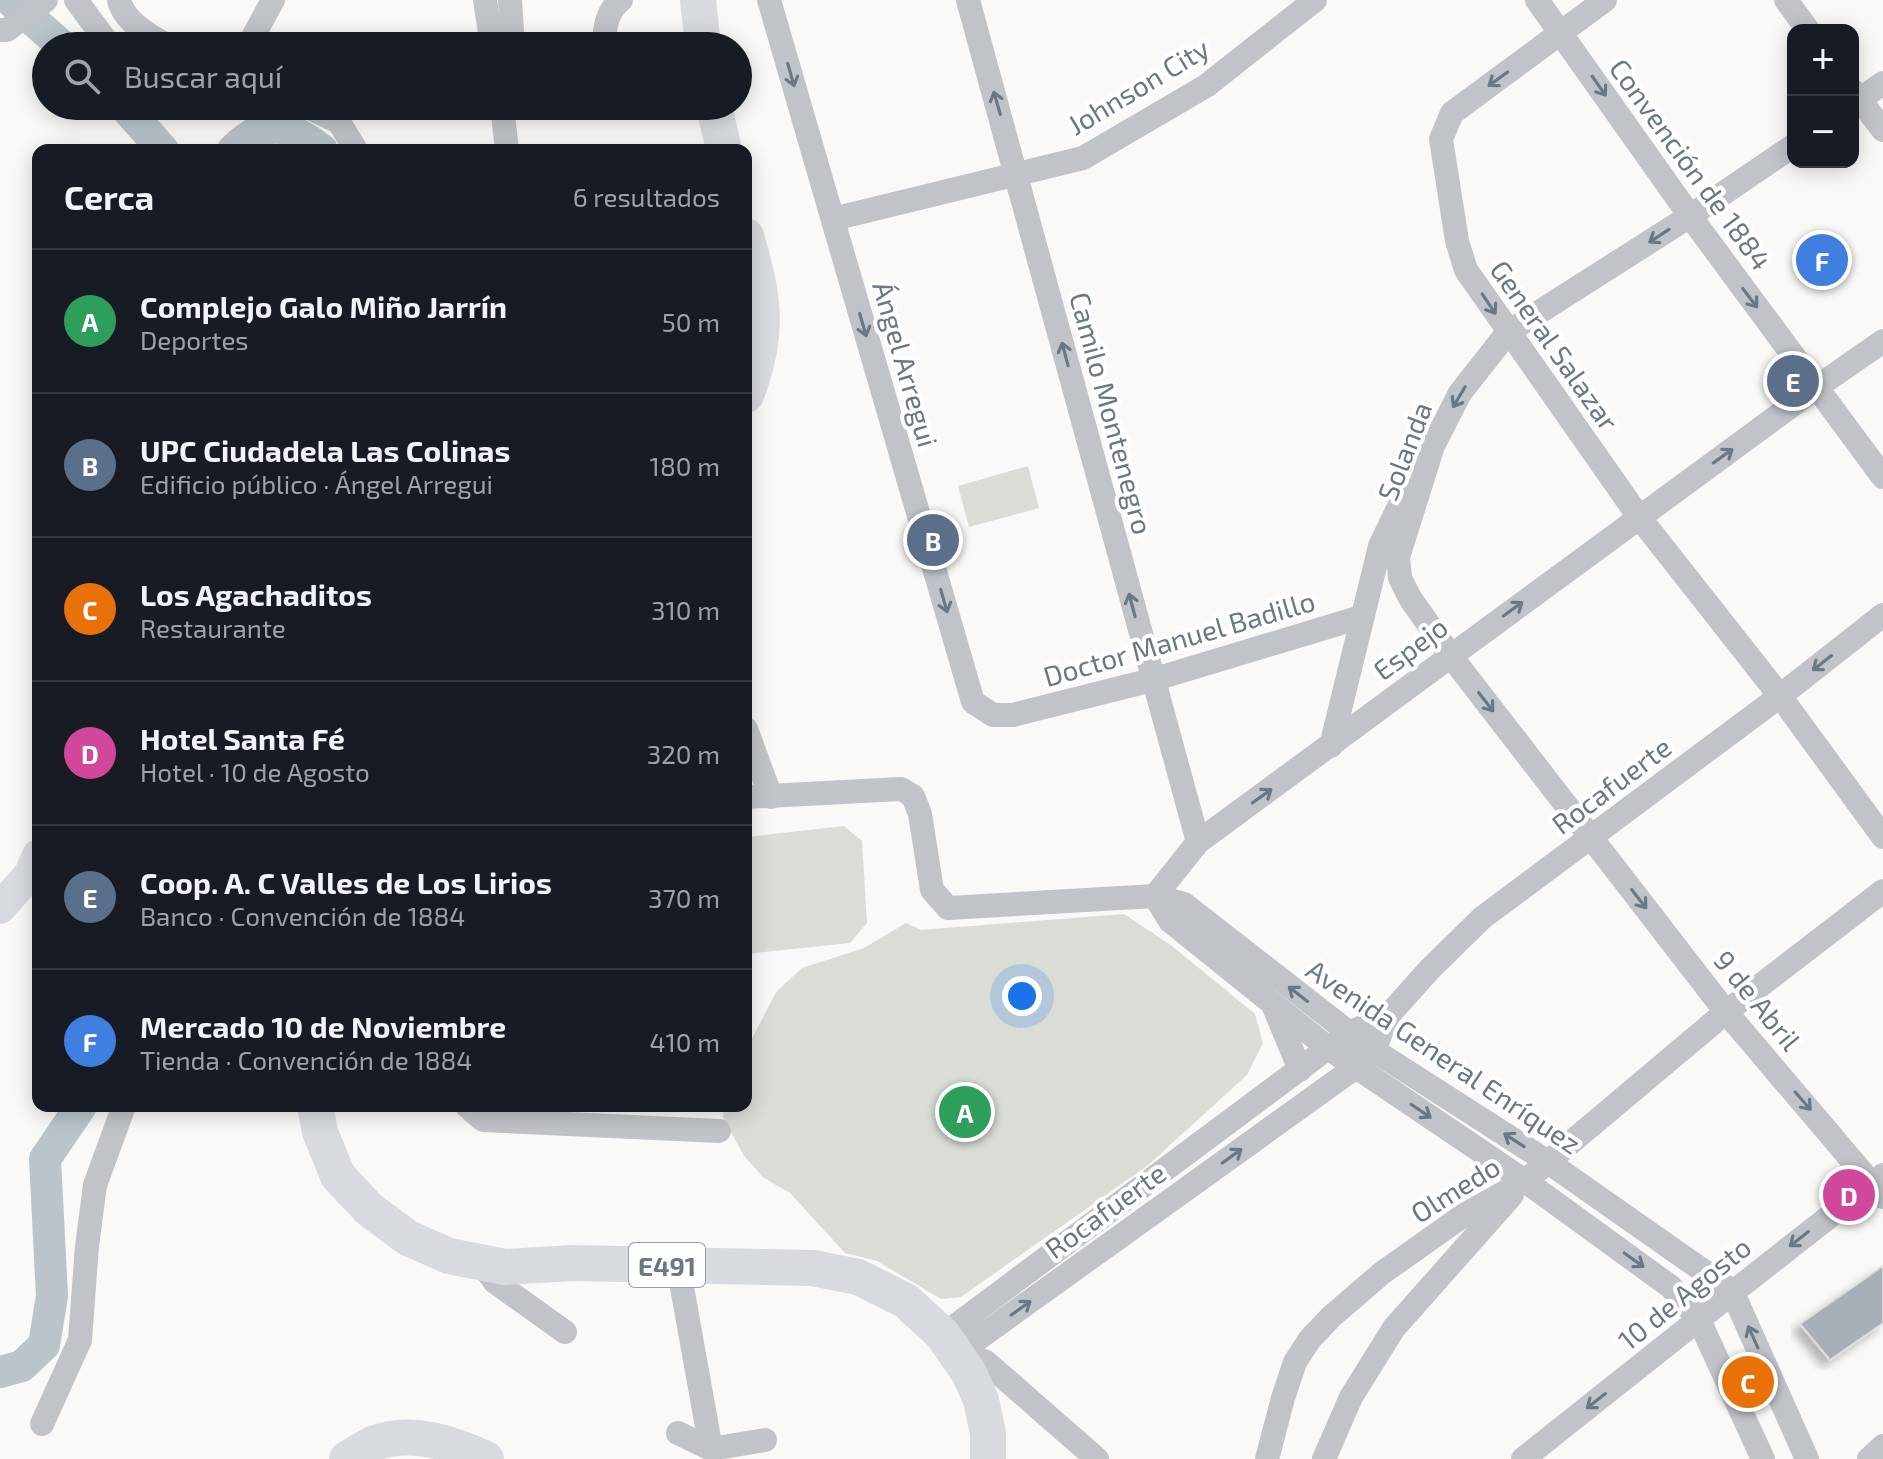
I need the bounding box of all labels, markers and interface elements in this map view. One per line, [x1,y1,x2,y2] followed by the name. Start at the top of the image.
[1787,24,1859,168] map controls
[1787,24,1859,96] button: +
[1061,30,1215,142] street label: Johnson City
[32,32,752,120] search box
[1603,52,1779,276] street label: Convención de 1884
[60,54,104,98] icon: search
[124,58,282,94] text: Buscar aquí
[784,61,799,87] one-way arrow
[1488,71,1509,88] one-way arrow
[1590,75,1607,97] one-way arrow
[989,90,1004,116] one-way arrow
[1787,96,1859,168] button: −
[64,176,154,217] text: Cerca
[573,181,720,212] text: 6 resultados
[1648,229,1671,245] one-way arrow
[1796,230,1848,290] pin: F
[1484,253,1626,437] street label: General Salazar
[866,277,946,451] street label: Ángel Arregui
[1742,286,1759,308] one-way arrow
[140,288,507,324] text: Complejo Galo Miño Jarrín
[1063,288,1161,538] street label: Camilo Montenegro
[1481,293,1497,315] one-way arrow
[82,306,98,337] text: A
[662,306,720,337] text: 50 m
[856,311,871,337] one-way arrow
[140,324,249,355] text: Deportes
[1056,341,1071,367] one-way arrow
[1767,351,1819,411] pin: E
[1451,385,1467,408] one-way arrow
[1370,397,1438,505] street label: Solanda
[140,432,510,468] text: UPC Ciudadela Las Colinas
[1712,447,1733,464] one-way arrow
[82,450,98,481] text: B
[650,450,720,481] text: 180 m
[140,468,493,499] text: Edificio público · Ángel Arregui
[907,510,959,570] pin: B
[140,576,372,612] text: Los Agachaditos
[1039,583,1319,693] street label: Doctor Manuel Badillo
[938,588,952,613] one-way arrow
[1124,592,1139,618] one-way arrow
[82,594,98,625] text: C
[651,594,720,625] text: 310 m
[1502,601,1524,617] one-way arrow
[1366,609,1454,687] street label: Espejo
[140,612,286,643] text: Restaurante
[1812,655,1833,672] one-way arrow
[1478,691,1495,712] one-way arrow
[140,720,345,756] text: Hotel Santa Fé
[1545,729,1677,841] street label: Rocafuerte
[81,738,99,769] text: D
[647,738,720,769] text: 320 m
[140,756,370,787] text: Hotel · 10 de Agosto
[1250,788,1272,804] one-way arrow
[140,864,552,900] text: Coop. A. C Valles de Los Lirios
[82,882,98,913] text: E
[648,882,720,913] text: 370 m
[1630,888,1648,909] one-way arrow
[140,900,465,931] text: Banco · Convención de 1884
[1707,943,1809,1057] street label: 9 de Abril
[1301,952,1587,1160] street label: Avenida General Enríquez
[1002,976,1042,1016] your location
[1288,986,1309,1003] one-way arrow
[140,1008,506,1044] text: Mercado 10 de Noviembre
[83,1026,97,1057] text: F
[649,1026,720,1057] text: 410 m
[140,1044,472,1075] text: Tienda · Convención de 1884
[939,1082,991,1142] pin: A
[1794,1091,1812,1111] one-way arrow
[1409,1103,1431,1119] one-way arrow
[1503,1131,1525,1148] one-way arrow
[1221,1148,1242,1165] one-way arrow
[1404,1148,1506,1230] street label: Olmedo
[1038,1155,1172,1265] street label: Rocafuerte
[1823,1165,1875,1225] pin: D
[1611,1229,1757,1357] street label: 10 de Agosto
[1789,1231,1810,1248] one-way arrow
[629,1243,705,1287] road number: E491
[1622,1252,1644,1268] one-way arrow
[1009,1299,1031,1316] one-way arrow
[1744,1325,1759,1349] one-way arrow
[1722,1352,1774,1412] pin: C
[1586,1393,1607,1410] one-way arrow

